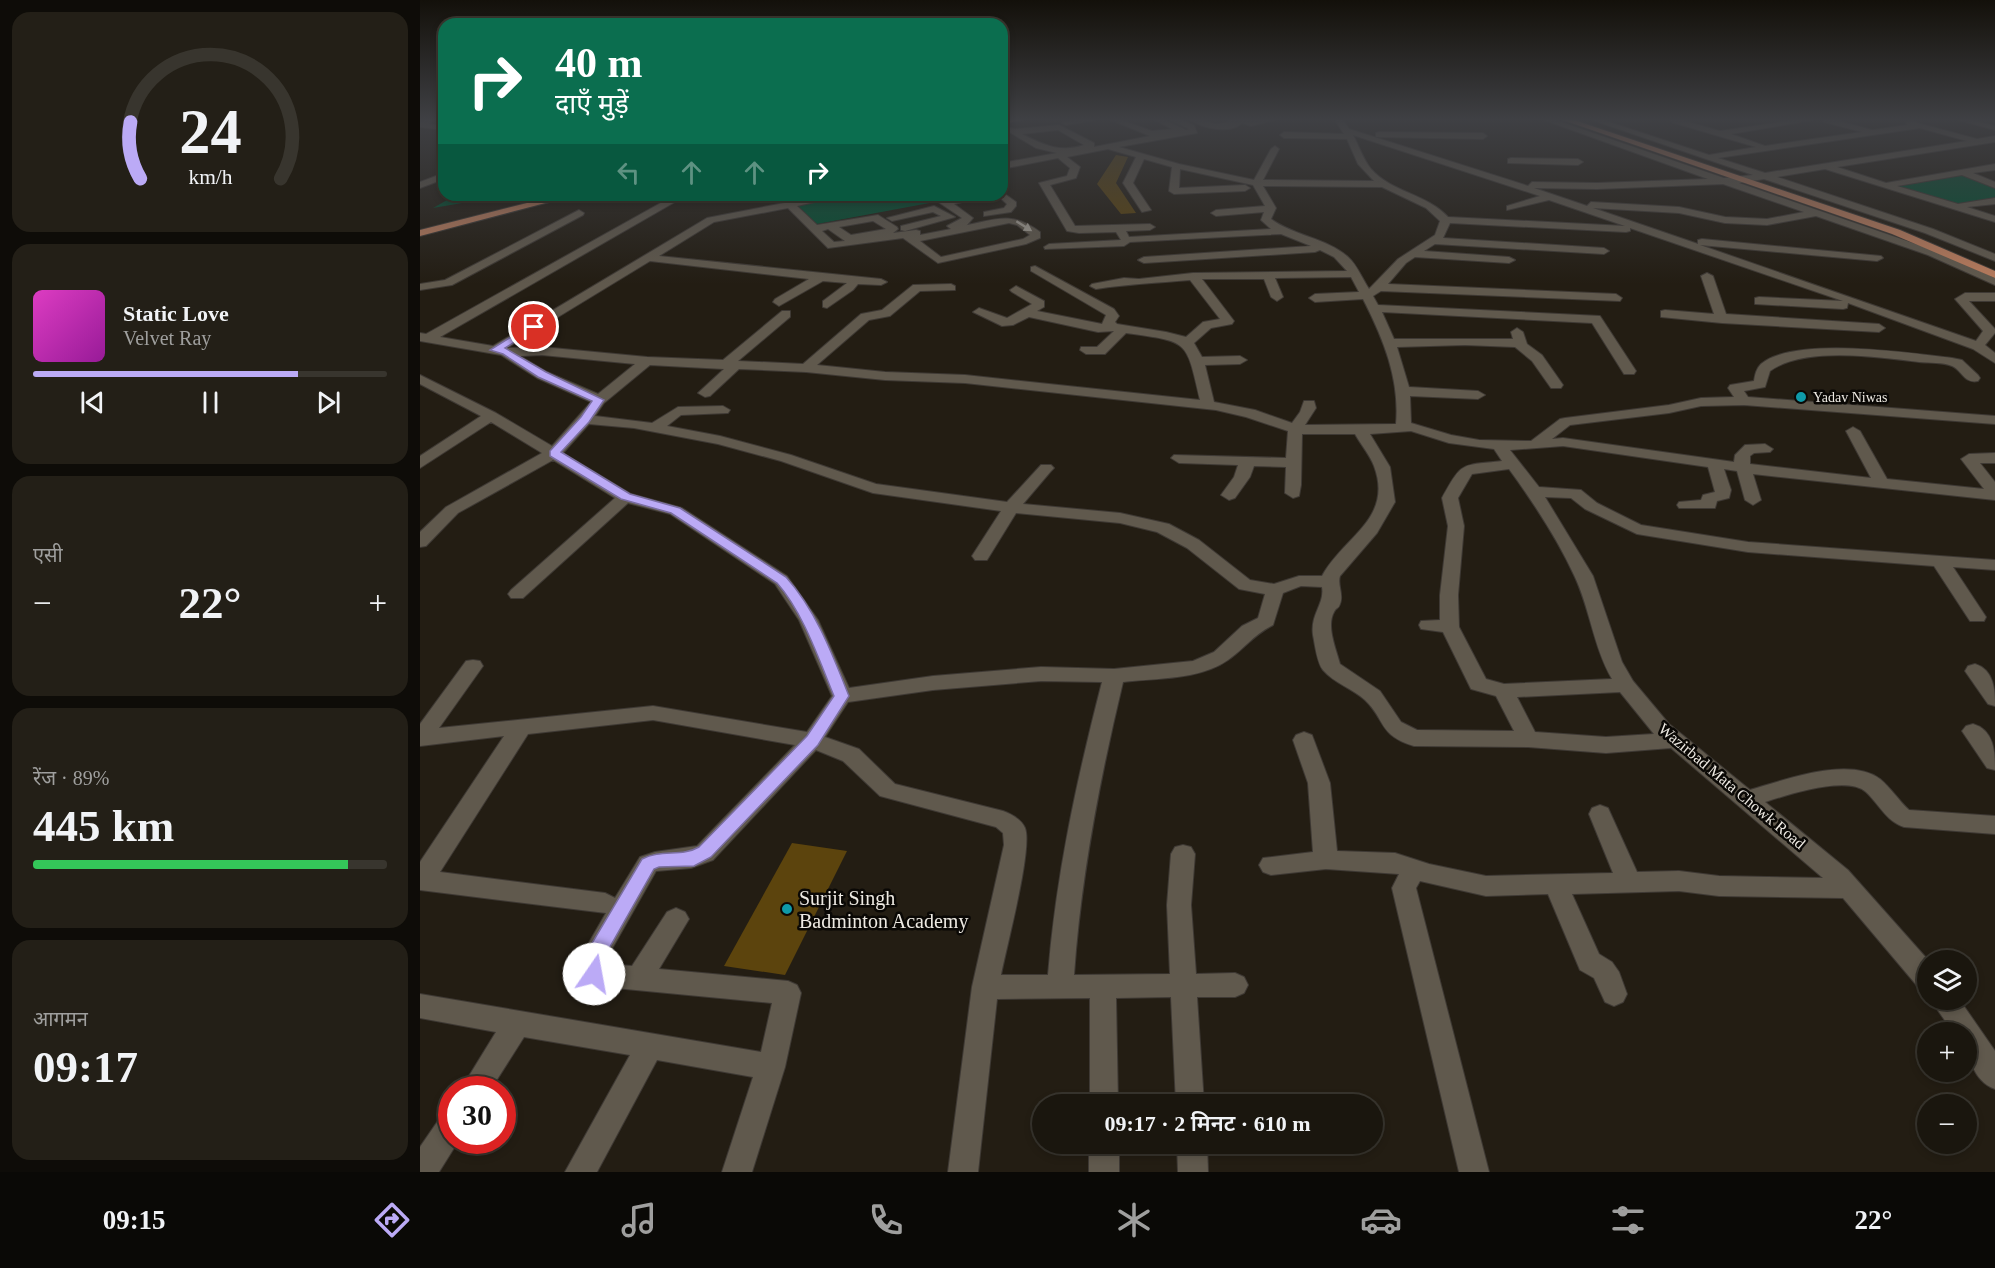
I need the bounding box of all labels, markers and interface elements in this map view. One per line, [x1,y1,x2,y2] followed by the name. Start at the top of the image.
[555,40,643,86] text: 40 m
[456,42,534,120] icon: right
[555,89,629,119] text: दाएँ मुड़ें
[179,97,241,166] text: 24
[612,156,645,189] icon: left
[675,156,708,189] icon: ahead
[738,156,771,189] icon: ahead
[801,156,834,189] icon: right
[188,165,232,189] text: km/h
[1016,221,1033,232] one-way arrow
[123,301,229,326] text: Static Love
[508,301,559,352] pin
[517,310,550,343] icon: arrive
[123,327,211,349] text: Velvet Ray
[76,386,109,419] icon: previous
[194,386,227,419] icon: pause
[312,386,345,419] icon: next
[1794,390,1808,404] marker: Yadav Niwas
[1813,390,1887,405] place label: Yadav Niwas
[33,544,63,566] text: एसी
[179,578,242,628] text: 22°
[33,585,52,621] text: −
[368,585,387,621] text: +
[1655,720,1809,852] street label: Wazirbad Mata Chowk Road
[33,767,109,789] text: रेंज · 89%
[33,801,174,851] text: 445 km
[799,887,968,933] place label: Surjit Singh Badminton Academy
[780,902,794,916] marker: Surjit Singh Badminton Academy
[562,942,626,1006] position arrow
[1917,950,1977,1154] map controls
[1917,950,1977,1010] button: layers
[33,1008,88,1030] text: आगमन
[1917,1022,1977,1082] button: +
[33,1042,138,1092] text: 09:17
[438,1076,516,1154] speed limit sign: 30
[1917,1094,1977,1154] button: −
[1105,1111,1311,1136] text: 09:17 · 2 मिनट · 610 m
[371,1199,413,1241] icon: directions
[618,1199,660,1241] icon: music
[865,1199,907,1241] icon: phone
[1113,1199,1155,1241] icon: climate
[1360,1199,1402,1241] icon: car
[1607,1199,1649,1241] icon: filters
[103,1205,166,1235] text: 09:15
[1854,1205,1892,1235] text: 22°

